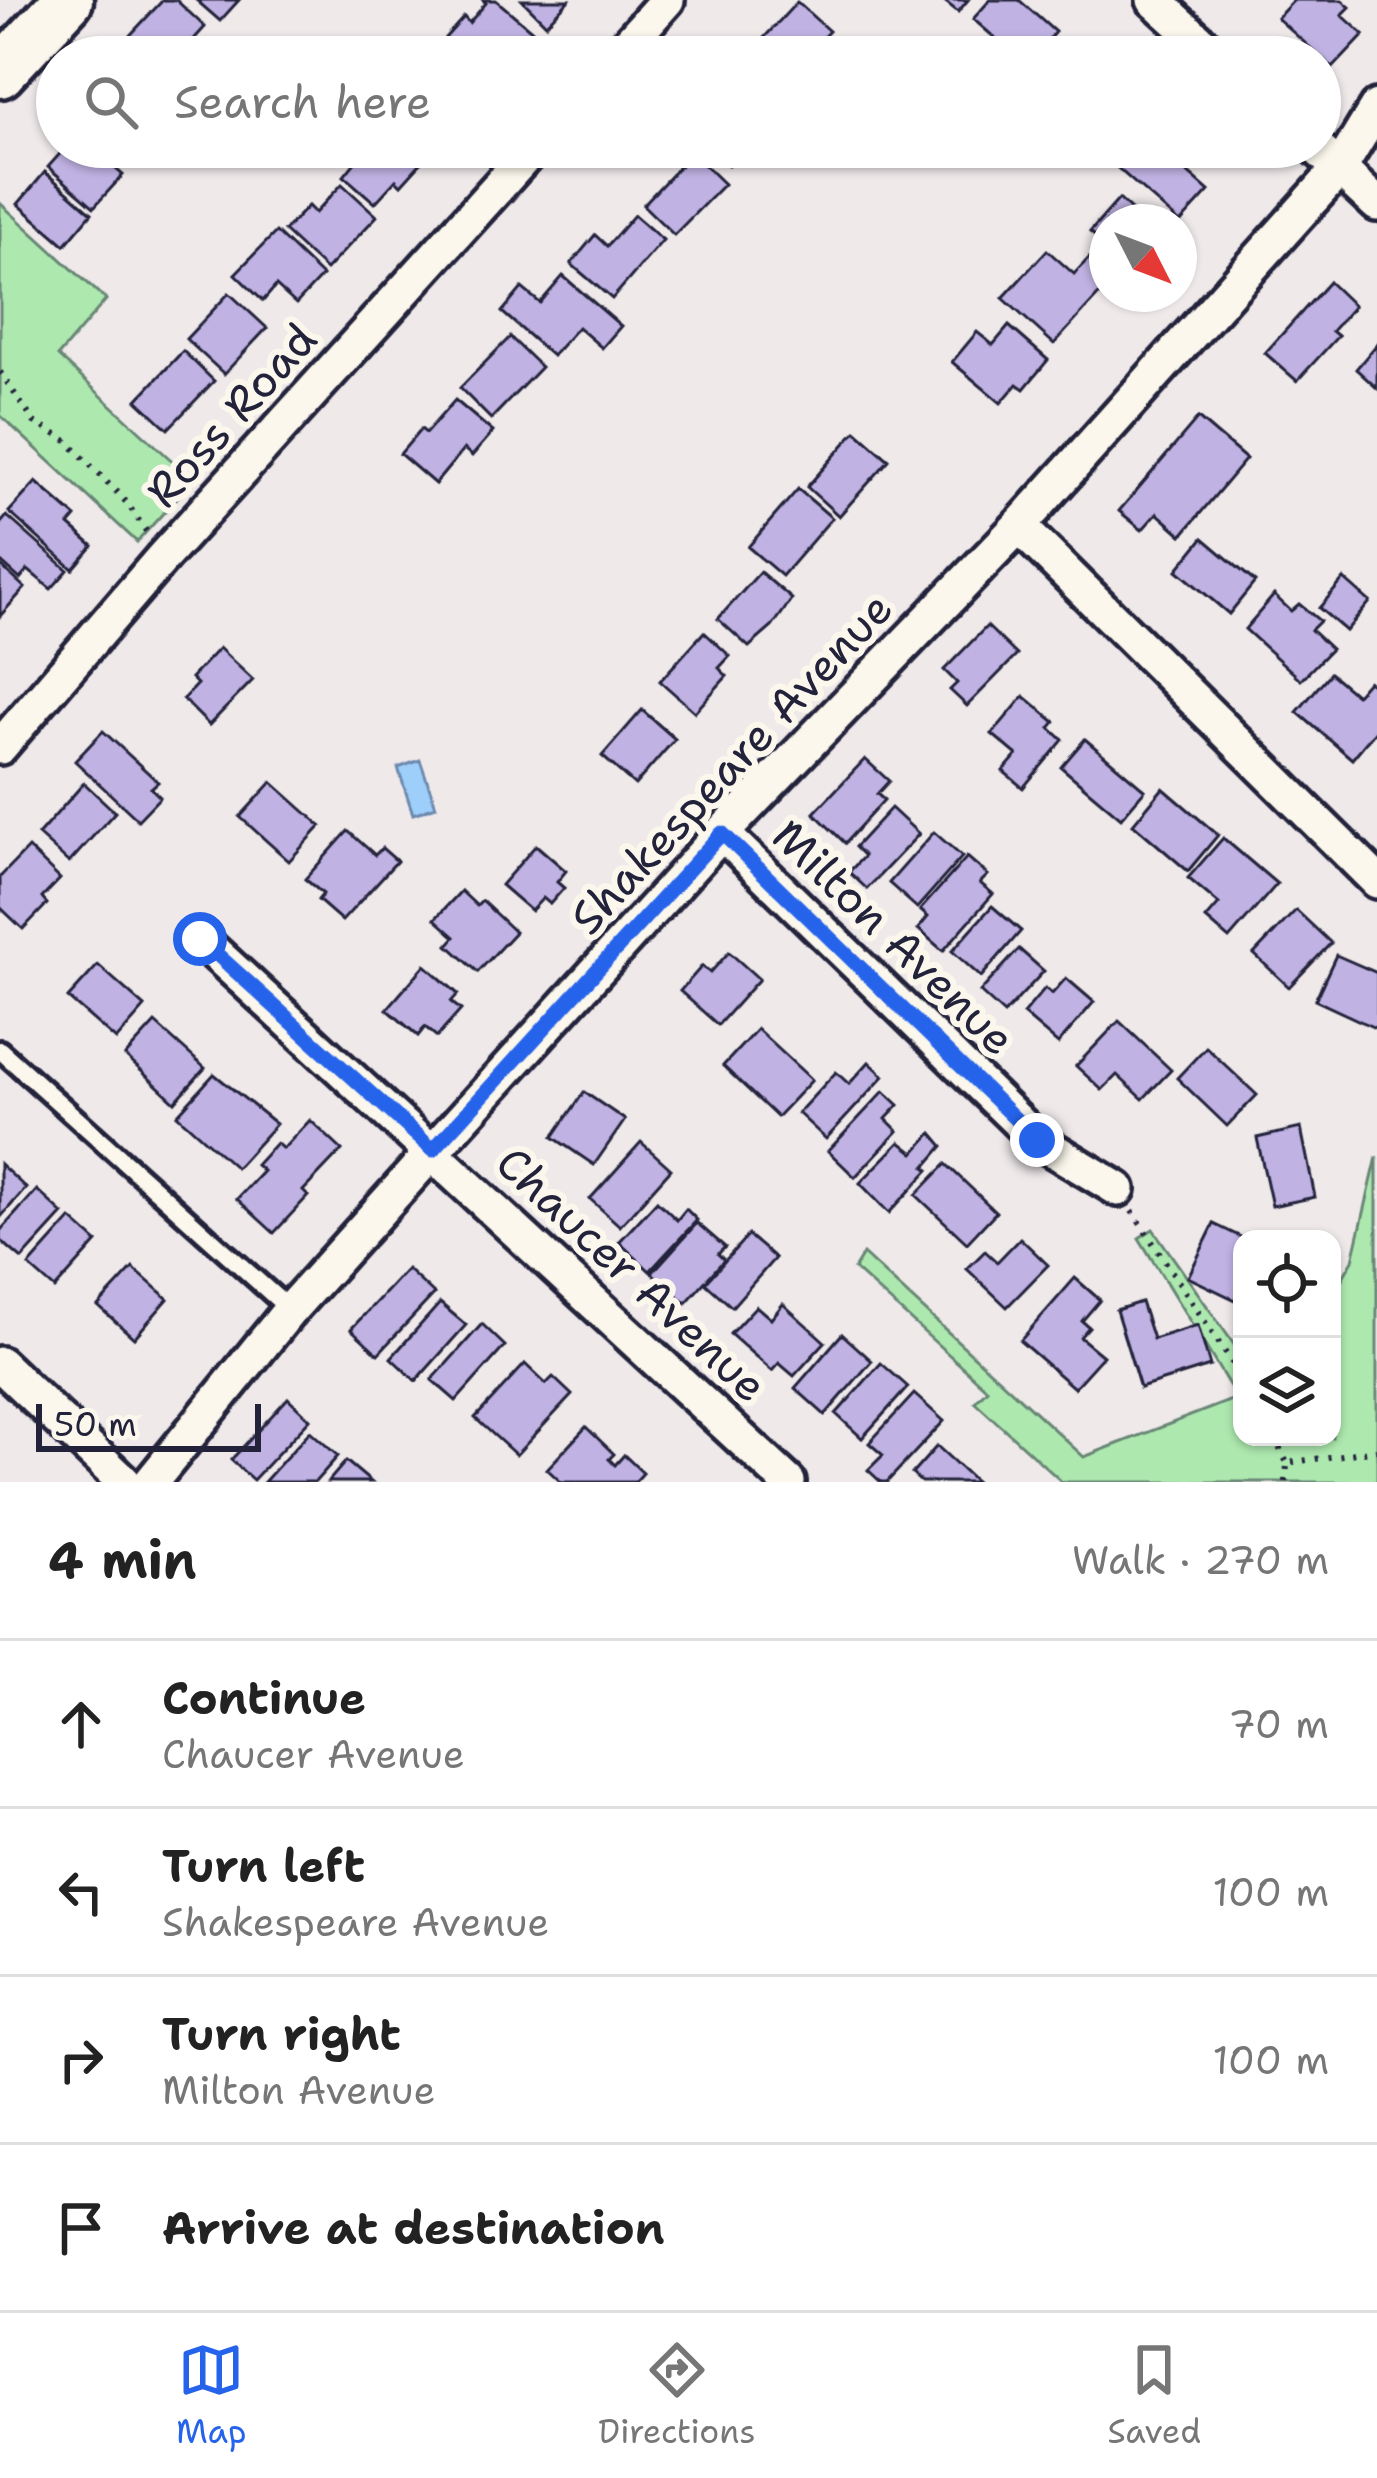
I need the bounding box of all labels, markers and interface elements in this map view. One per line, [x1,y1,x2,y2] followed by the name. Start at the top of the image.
[36,36,1341,168] search box
[78,69,144,135] icon: search
[174,72,431,132] text: Search here
[1089,204,1197,312] north arrow
[132,310,330,520] street label: Ross Road
[557,579,905,947] street label: Shakespeare Avenue
[760,806,1028,1068] street label: Milton Avenue
[173,912,227,966] route start
[1010,1113,1064,1167] route end
[484,1133,780,1415] street label: Chaucer Avenue
[1233,1230,1341,1446] map controls
[1233,1230,1341,1338] button: locate
[1233,1338,1341,1446] button: layers
[36,1398,261,1451] scale bar
[54,1402,137,1447] text: 50 m
[48,1526,197,1594] text: 4 min
[1072,1534,1329,1586] text: Walk · 270 m
[162,1668,366,1728] text: Continue
[48,1691,114,1757] icon: ahead
[1228,1698,1329,1750] text: 70 m
[162,1728,465,1780] text: Chaucer Avenue
[162,1836,365,1896] text: Turn left
[48,1859,114,1925] icon: left
[1213,1866,1329,1918] text: 100 m
[162,1896,549,1948] text: Shakespeare Avenue
[162,2004,401,2064] text: Turn right
[48,2027,114,2093] icon: right
[1213,2034,1329,2086] text: 100 m
[162,2064,435,2116] text: Milton Avenue
[48,2195,114,2261] icon: arrive
[162,2198,665,2258] text: Arrive at destination
[176,2337,247,2454] tab: Map
[598,2337,756,2454] tab: Directions
[1107,2337,1201,2454] tab: Saved

